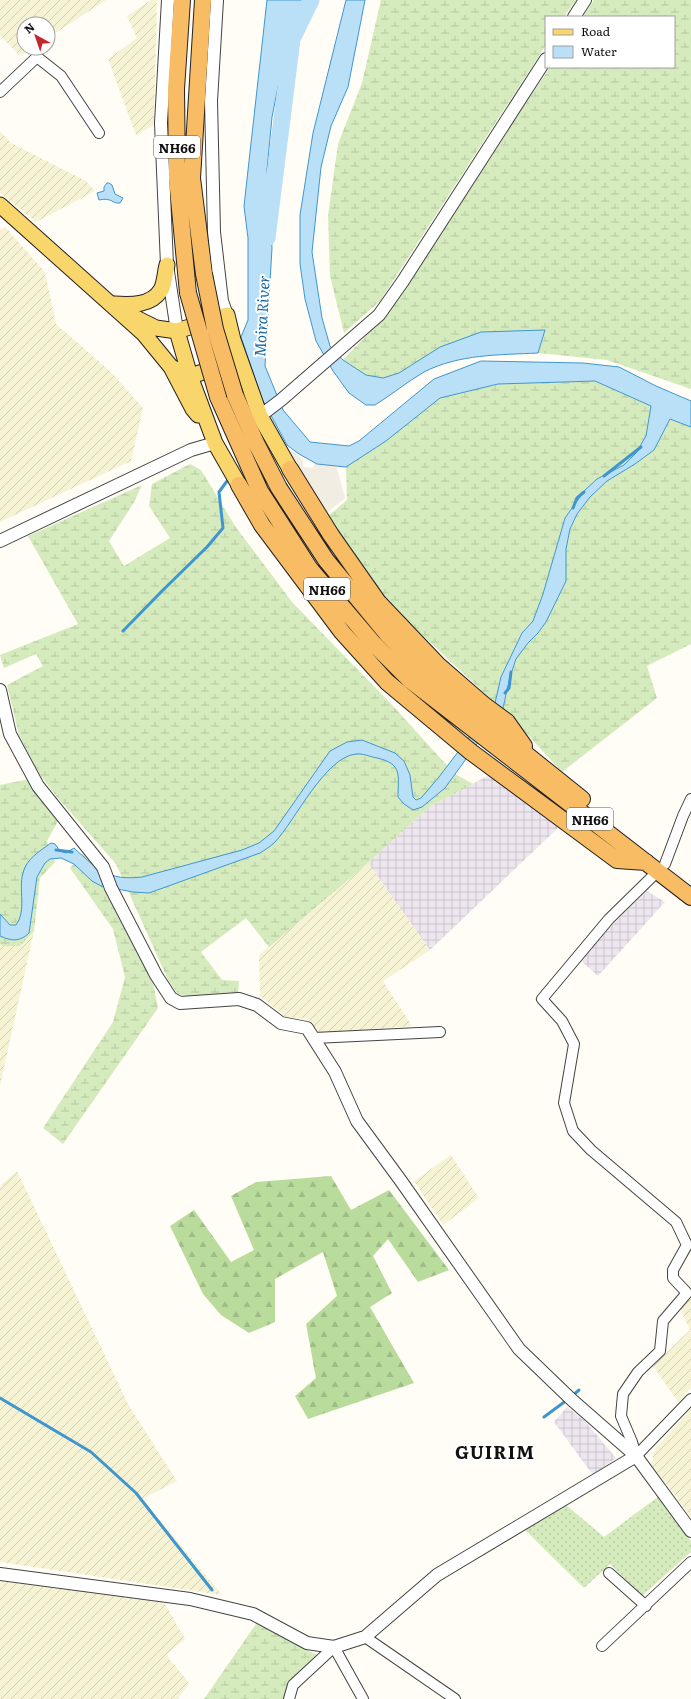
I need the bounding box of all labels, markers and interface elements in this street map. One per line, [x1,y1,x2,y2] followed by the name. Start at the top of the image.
[16,16,56,56] north arrow
[545,16,675,68] legend
[20,18,38,37] text: N
[581,22,611,40] text: Road
[581,42,617,60] text: Water
[154,136,200,158] road number: NH66
[247,275,275,357] water label: Moira River
[304,578,350,600] road number: NH66
[567,808,613,830] road number: NH66
[455,1438,535,1465] district label: GUIRIM

